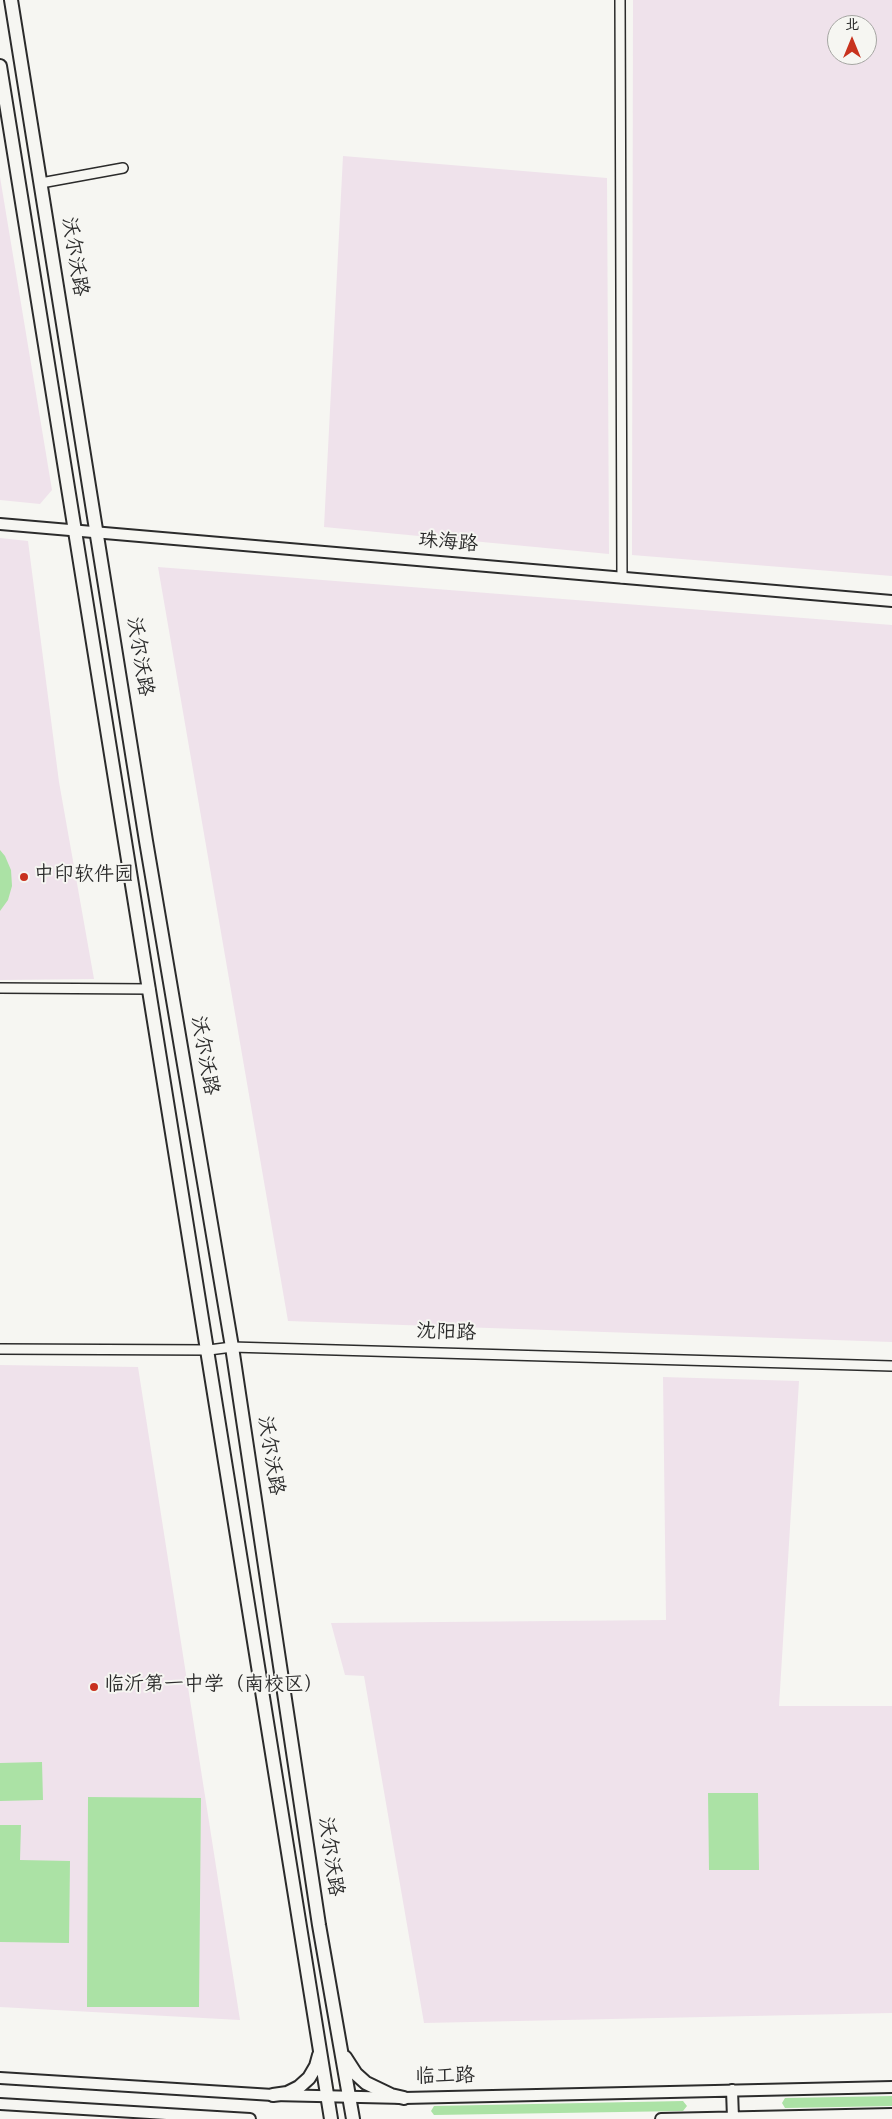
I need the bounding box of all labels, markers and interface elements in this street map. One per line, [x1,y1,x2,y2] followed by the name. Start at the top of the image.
[827,15,877,65] north arrow
[845,16,859,36] text: 北
[54,216,90,298] street label: 沃尔沃路
[417,530,479,560] street label: 珠海路
[119,616,155,698] street label: 沃尔沃路
[34,865,134,889] place label: 中印软件园
[18,871,30,883] marker: 中印软件园
[183,1015,221,1097] street label: 沃尔沃路
[416,1322,476,1348] street label: 沈阳路
[250,1415,286,1497] street label: 沃尔沃路
[104,1675,324,1699] place label: 临沂第一中学（南校区）
[88,1681,100,1693] marker: 临沂第一中学（南校区）
[311,1816,345,1898] street label: 沃尔沃路
[415,2066,475,2092] street label: 临工路

